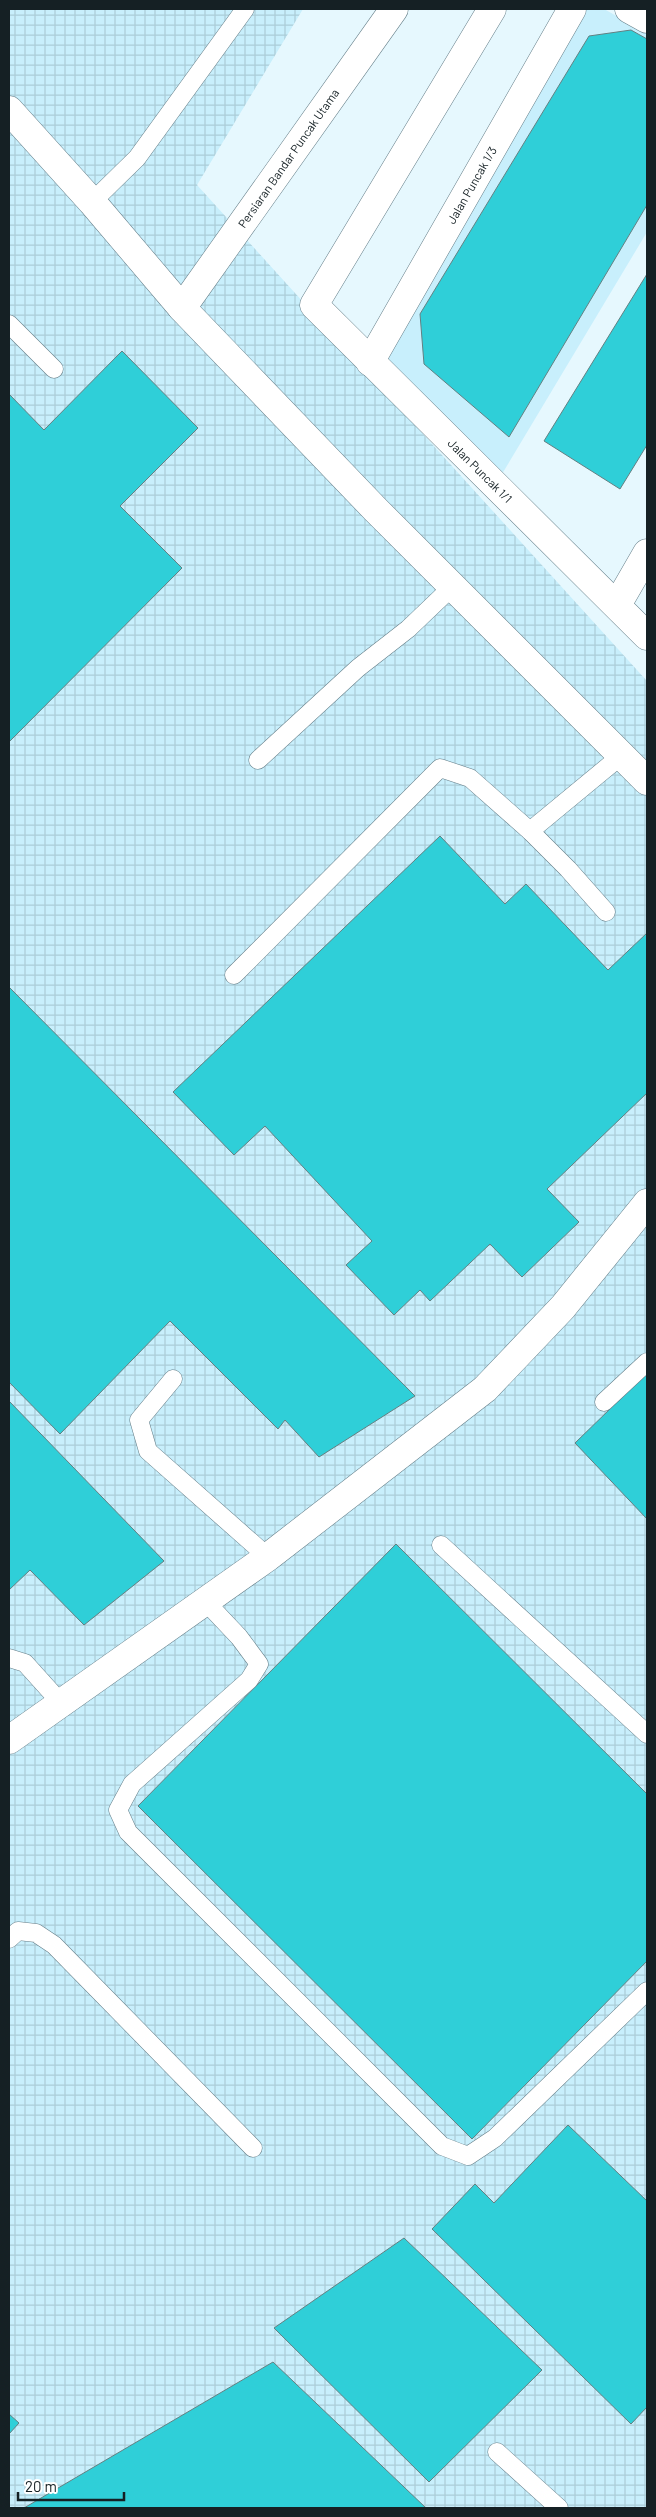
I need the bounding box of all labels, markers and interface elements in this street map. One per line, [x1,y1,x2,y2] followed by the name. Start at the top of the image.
[235,86,341,230] street label: Persiaran Bandar Puncak Utama
[444,144,499,226] street label: Jalan Puncak 1/3
[445,436,515,505] street label: Jalan Puncak 1/1
[18,2470,124,2502] scale bar
[25,2477,57,2495] text: 20 m

